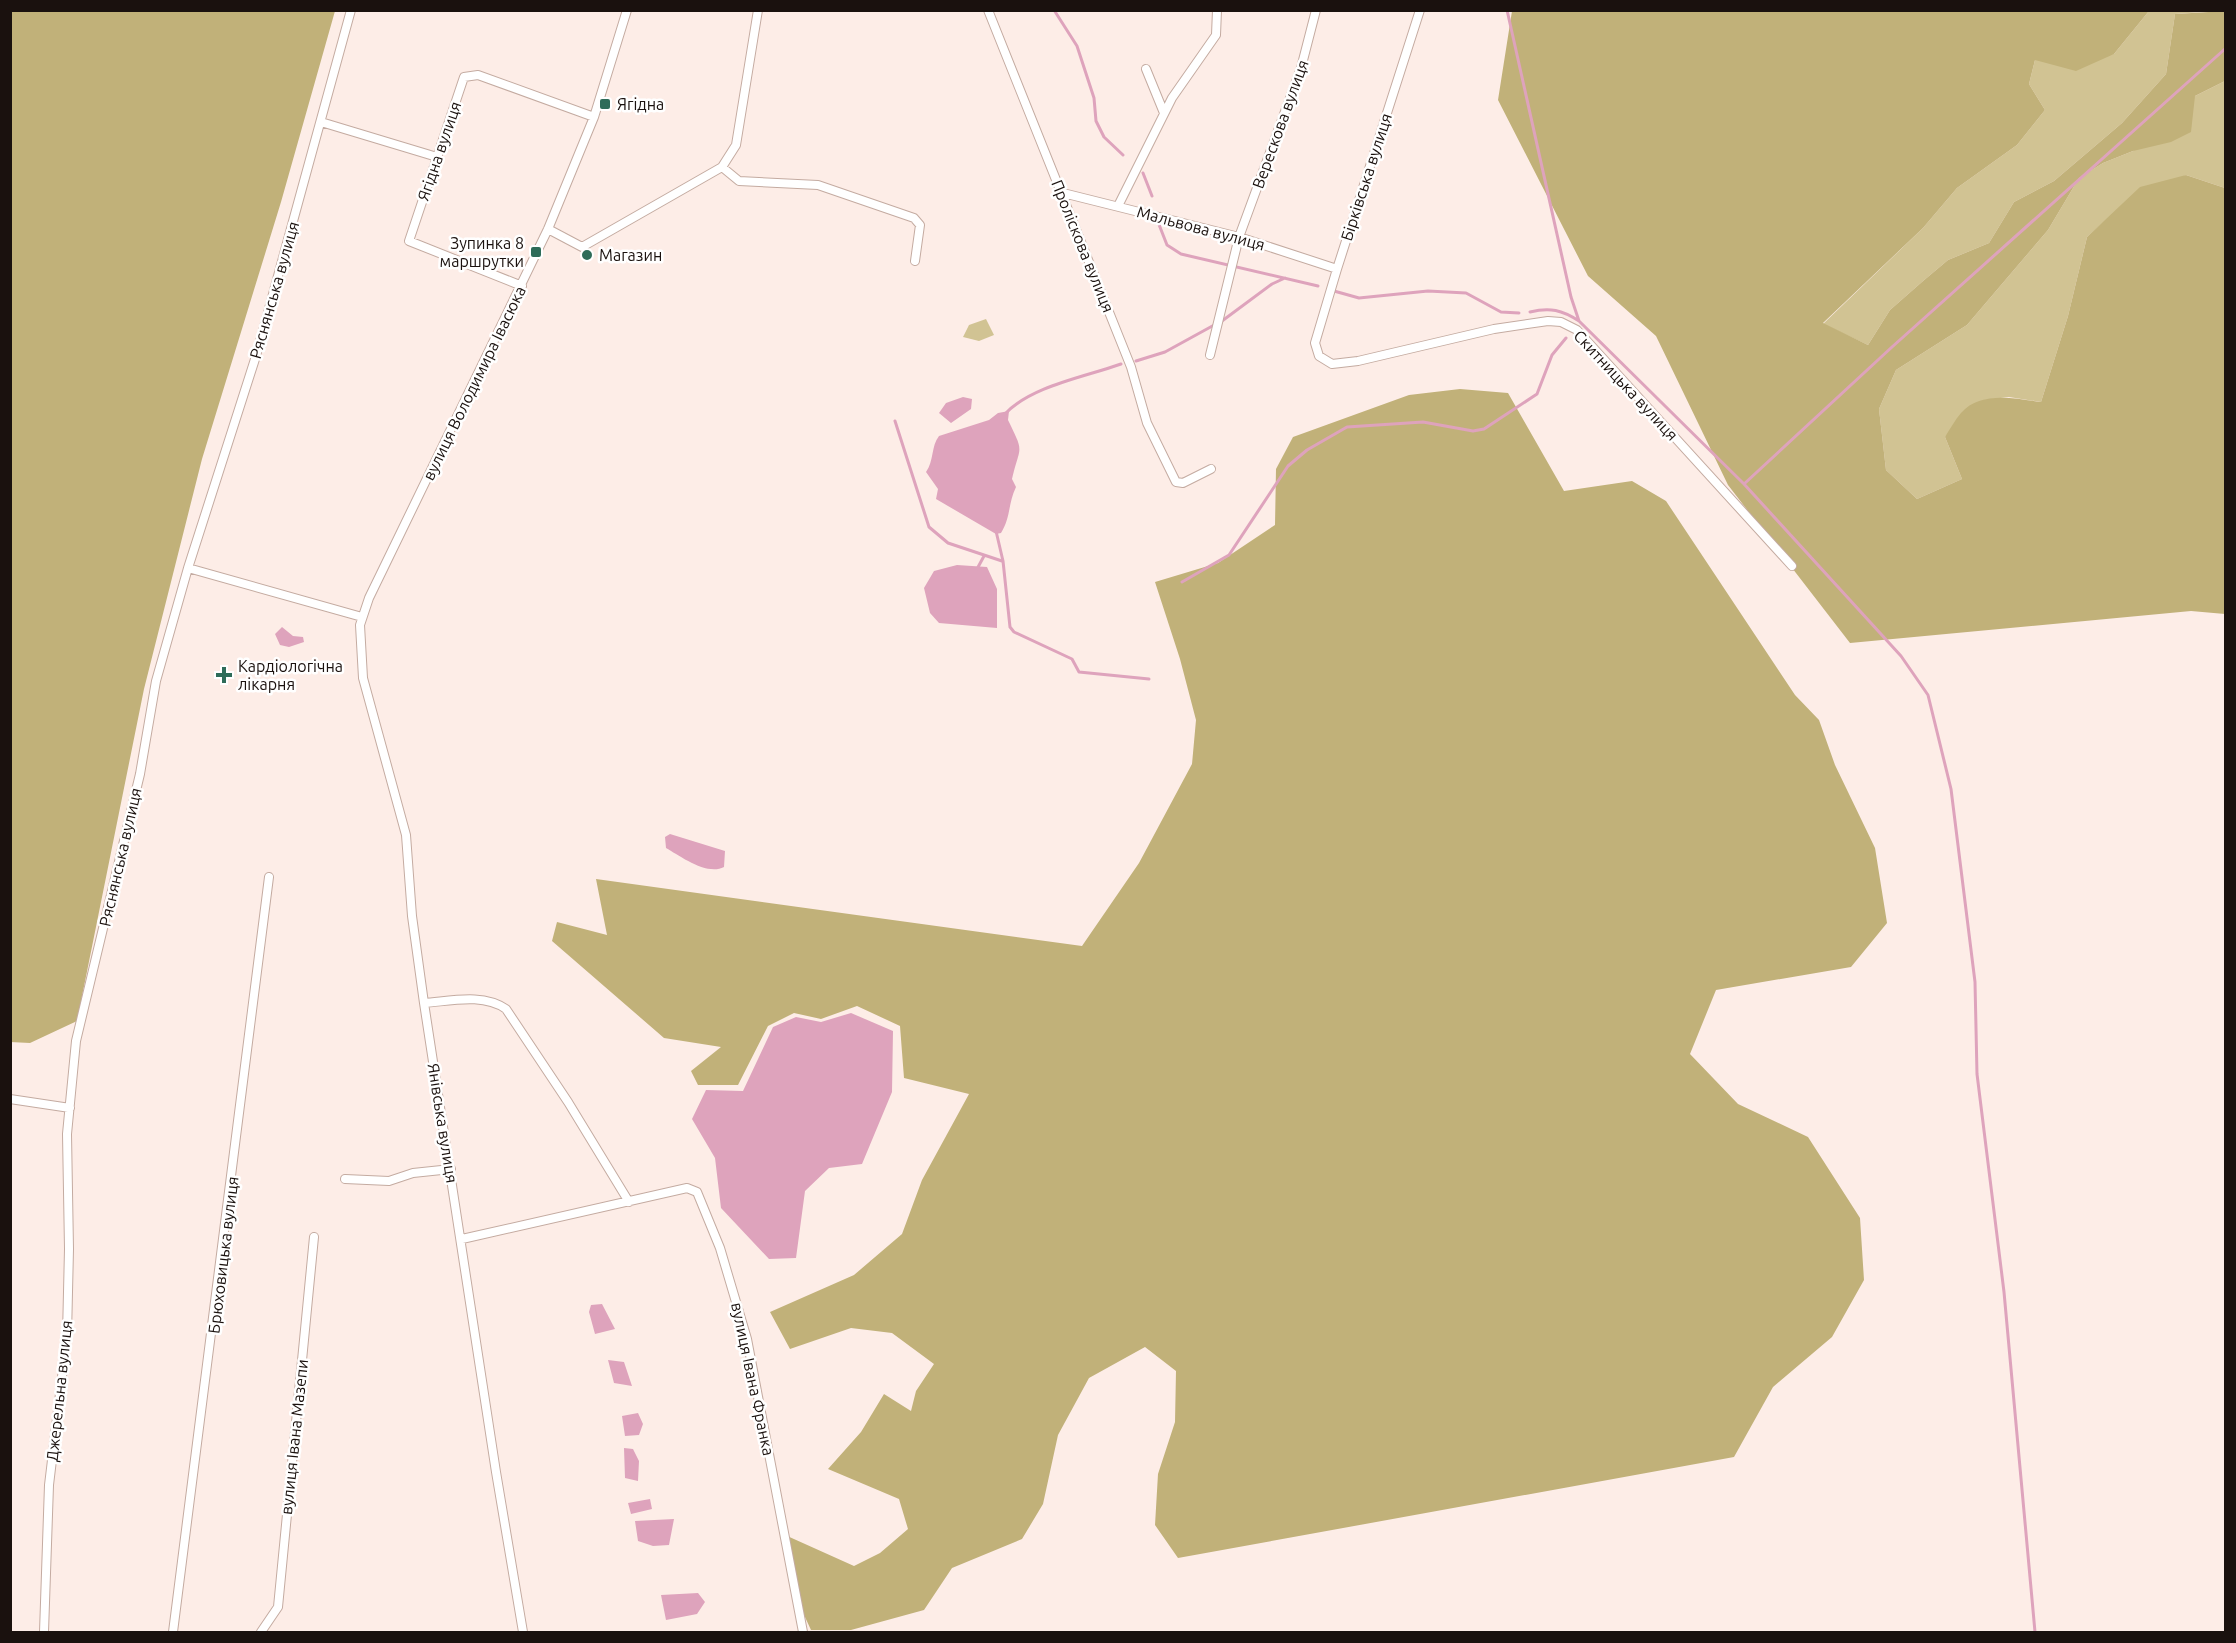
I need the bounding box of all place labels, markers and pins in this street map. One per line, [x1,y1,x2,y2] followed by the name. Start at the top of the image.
[617,95,664,113] place label: Ягідна
[598,97,612,111] marker: Ягідна
[440,234,524,270] place label: Зупинка 8 маршрутки
[529,245,543,259] marker: Зупинка 8 маршрутки
[599,246,662,264] place label: Магазин
[580,248,594,262] marker: Магазин
[238,657,343,693] place label: Кардіологічна лікарня
[215,666,233,684] marker: Кардіологічна лікарня

